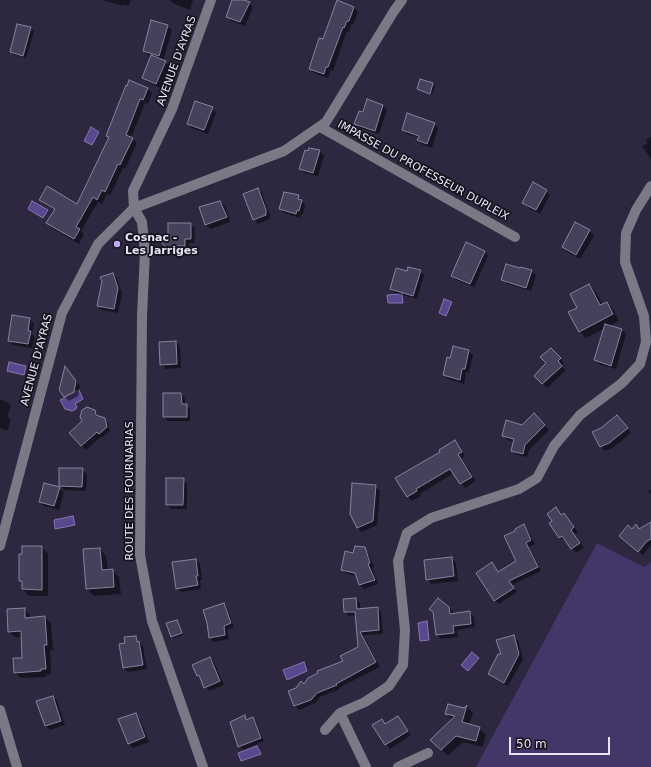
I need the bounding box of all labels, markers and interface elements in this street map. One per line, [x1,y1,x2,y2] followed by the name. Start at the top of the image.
[155,14,199,108] street label: AVENUE D'AYRAS
[335,118,511,224] street label: IMPASSE DU PROFESSEUR DUPLEIX
[125,231,198,257] place label: Cosnac - Les Jarriges
[112,239,122,249] marker: Cosnac - Les Jarriges
[18,313,56,407] street label: AVENUE D'AYRAS
[123,421,137,561] street label: ROUTE DES FOURNARIAS
[511,729,612,755] scale bar
[516,737,547,751] text: 50 m

